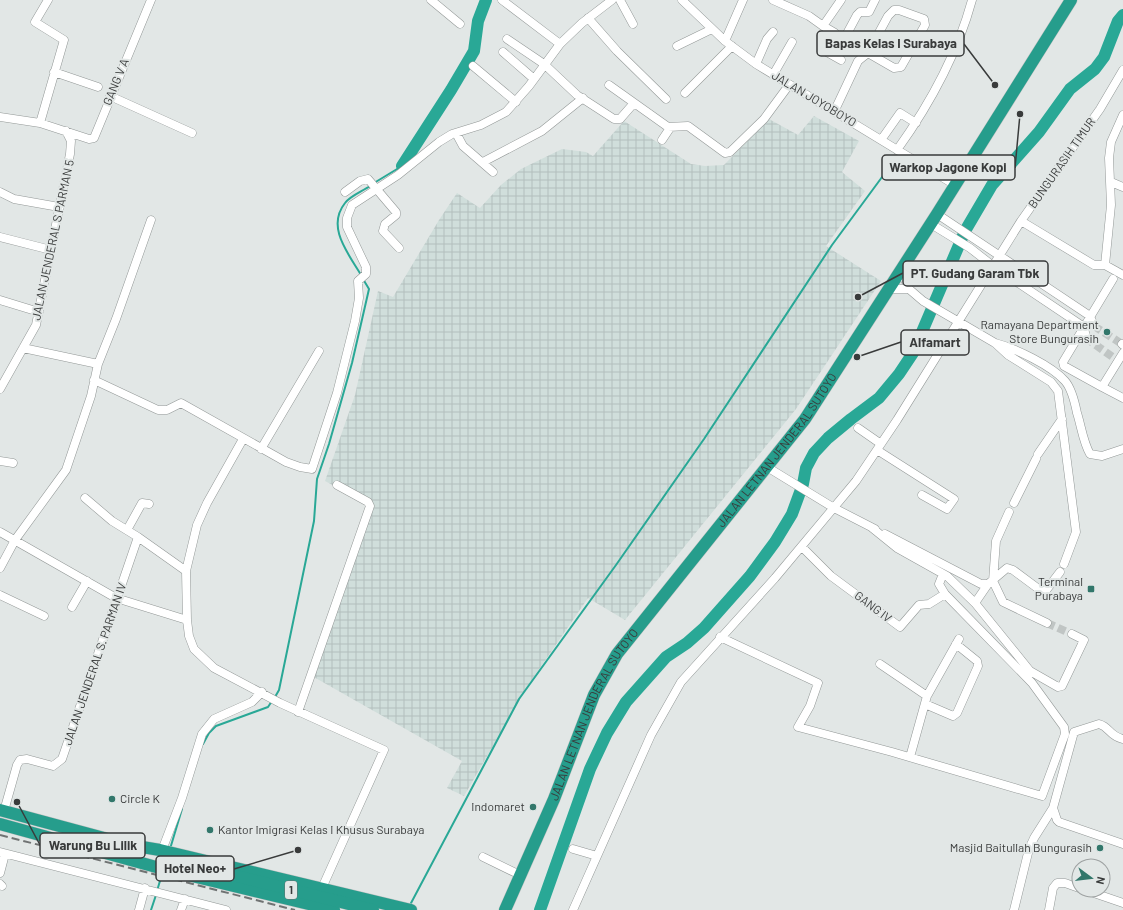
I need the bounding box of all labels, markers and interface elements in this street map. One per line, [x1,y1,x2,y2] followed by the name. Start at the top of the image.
[817,31,964,56] callout: Bapas Kelas I Surabaya
[825,35,957,51] text: Bapas Kelas I Surabaya
[99,56,131,107] street label: GANG V A
[770,67,859,129] street label: JALAN JOYOBOYO
[1025,115,1098,210] street label: BUNGURASIH TIMUR
[882,155,1015,180] callout: Warkop Jagone Kopi
[28,158,76,321] street label: JALAN JENDERAL S PARMAN 5
[889,159,1007,175] text: Warkop Jagone Kopi
[903,261,1048,286] callout: PT. Gudang Garam Tbk
[911,265,1039,281] text: PT. Gudang Garam Tbk
[980,317,1099,345] place label: Ramayana Department Store Bungurasih
[1102,327,1112,337] marker: Ramayana Department Store Bungurasih
[901,330,969,355] callout: Alfamart
[909,334,961,350] text: Alfamart
[713,370,839,529] street label: JALAN LETNAN JENDERAL SUTOYO
[1035,574,1083,602] place label: Terminal Purabaya
[60,581,128,747] street label: JALAN JENDERAL S. PARMAN IV
[1086,584,1096,594] marker: Terminal Purabaya
[852,588,895,625] street label: GANG IV
[546,626,640,802] street label: JALAN LETNAN JENDERAL SUTOYO
[120,791,160,805] place label: Circle K
[107,794,117,804] marker: Circle K
[471,799,525,813] place label: Indomaret
[528,802,538,812] marker: Indomaret
[218,822,424,836] place label: Kantor Imigrasi Kelas I Khusus Surabaya
[205,825,215,835] marker: Kantor Imigrasi Kelas I Khusus Surabaya
[40,833,145,858] callout: Warung Bu Lilik
[49,837,137,853] text: Warung Bu Lilik
[950,840,1092,854] place label: Masjid Baitullah Bungurasih
[1095,843,1105,853] marker: Masjid Baitullah Bungurasih
[156,856,234,881] callout: Hotel Neo+
[1071,858,1111,898] north arrow
[164,860,226,876] text: Hotel Neo+
[1094,875,1108,886] text: N
[285,881,297,899] road number: 1

